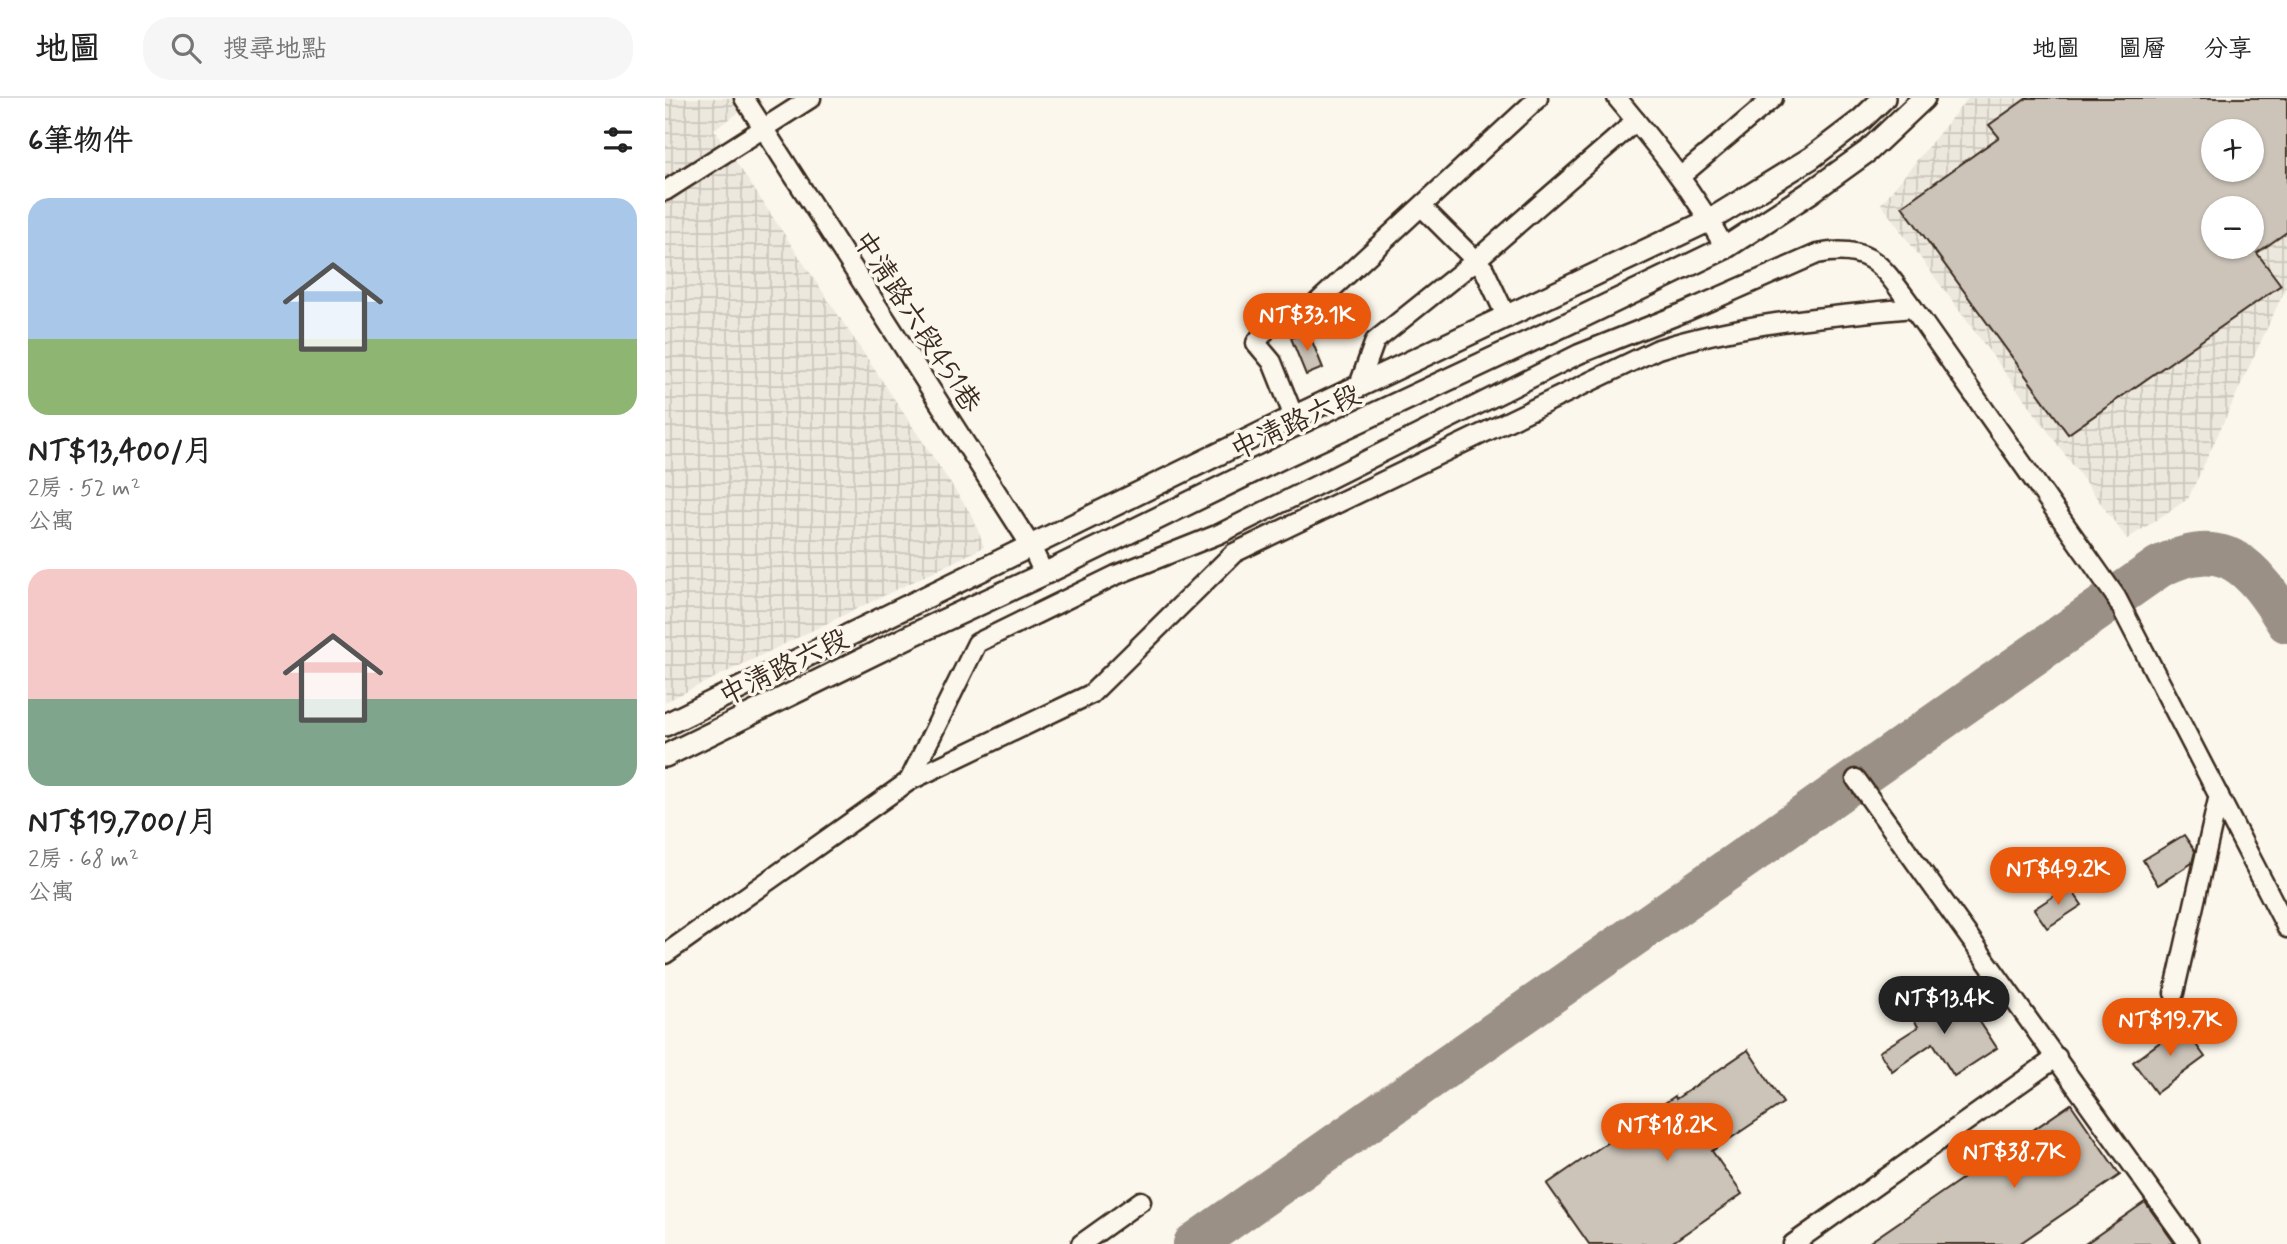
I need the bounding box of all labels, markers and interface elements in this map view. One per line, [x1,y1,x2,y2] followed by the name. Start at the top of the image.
[143,17,633,80] search box
[35,28,101,72] text: 地圖
[167,29,205,67] icon: search
[223,33,327,67] text: 搜尋地點
[2032,34,2080,65] text: 地圖
[2118,34,2166,65] text: 圖層
[2204,34,2252,65] text: 分享
[2201,119,2264,259] map controls
[2201,119,2264,182] button: +
[599,121,637,159] icon: filters
[28,122,133,161] text: 6筆物件
[2201,196,2264,259] button: −
[843,224,989,421] street label: 中清路六段451巷
[270,244,396,370] icon: home
[1235,294,1379,353] pin: NT$33.1K
[1259,301,1355,331] text: NT$33.1K
[1225,377,1367,470] street label: 中清路六段
[28,432,213,471] text: NT$13,400/月
[28,474,141,504] text: 2房 · 52 m²
[28,507,74,537] text: 公寓
[270,615,396,741] icon: home
[713,621,855,716] street label: 中清路六段
[28,803,218,842] text: NT$19,700/月
[28,845,139,875] text: 2房 · 68 m²
[1986,848,2130,907] pin: NT$49.2K
[2006,855,2110,885] text: NT$49.2K
[28,878,74,908] text: 公寓
[1872,976,2016,1036] pin: NT$13.4K
[1895,984,1993,1014] text: NT$13.4K
[2098,998,2242,1058] pin: NT$19.7K
[2118,1006,2222,1036] text: NT$19.7K
[1595,1104,1739,1163] pin: NT$18.2K
[1617,1111,1717,1141] text: NT$18.2K
[1942,1130,2086,1190] pin: NT$38.7K
[1963,1138,2065,1168] text: NT$38.7K

